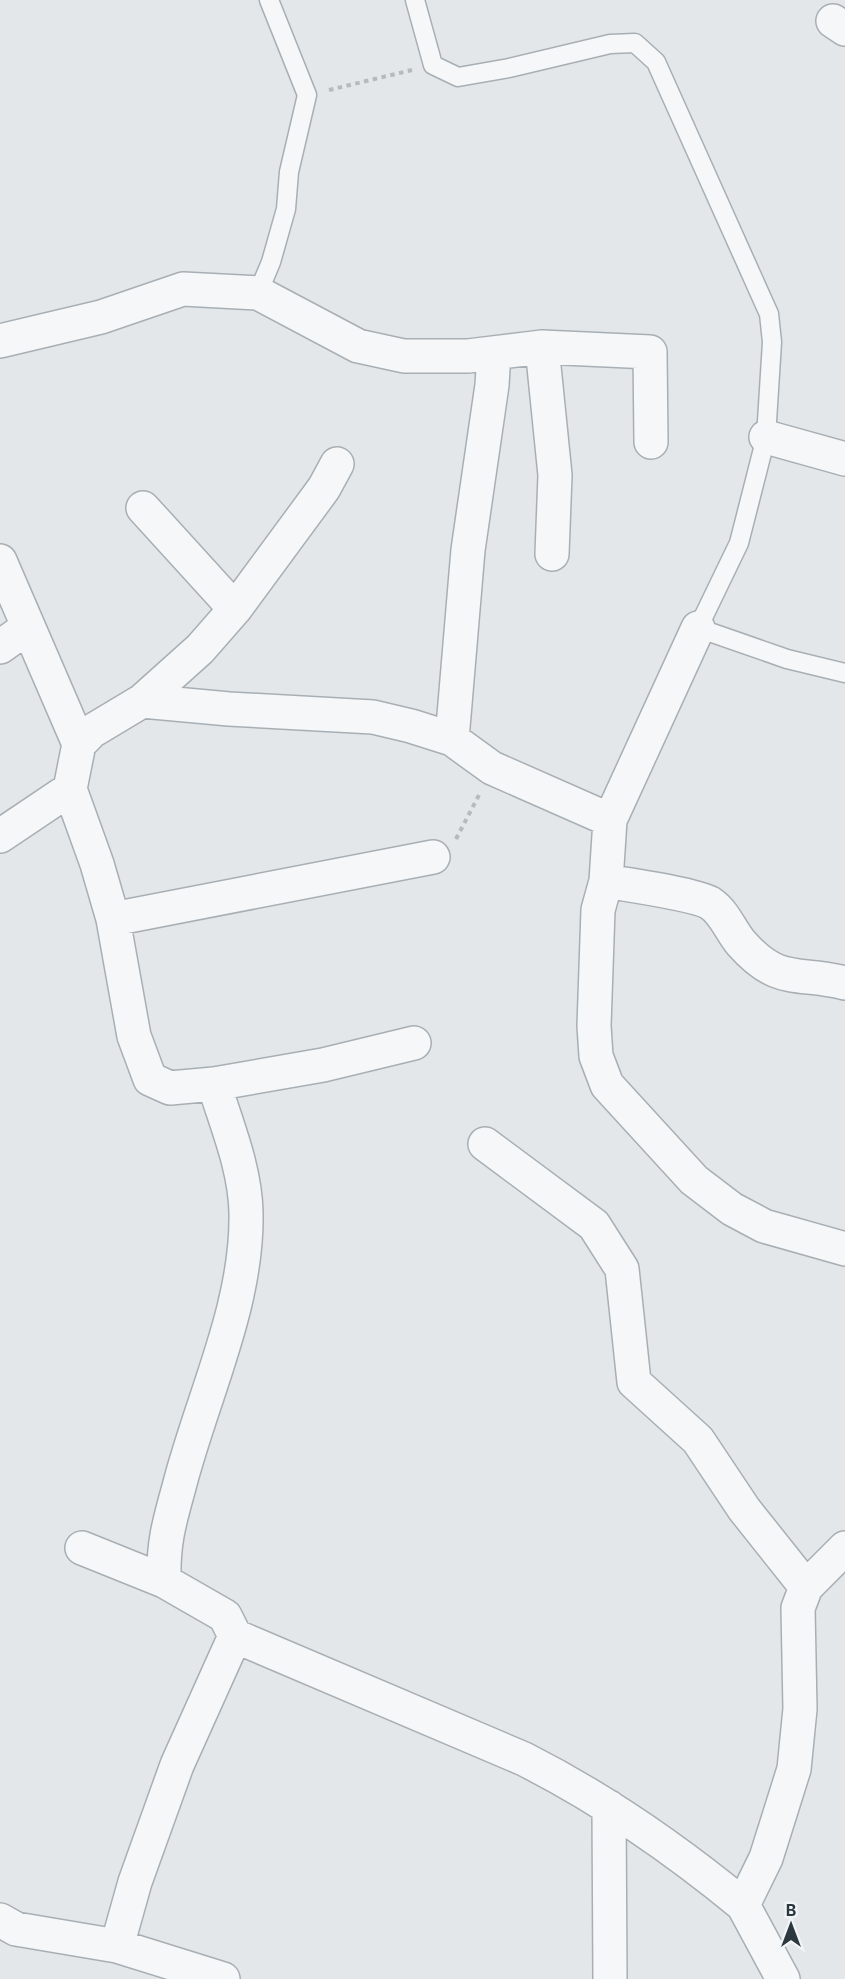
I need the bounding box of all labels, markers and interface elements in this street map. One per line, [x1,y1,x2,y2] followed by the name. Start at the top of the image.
[761,1895,821,1955] north arrow
[786,1900,796,1920] text: B

